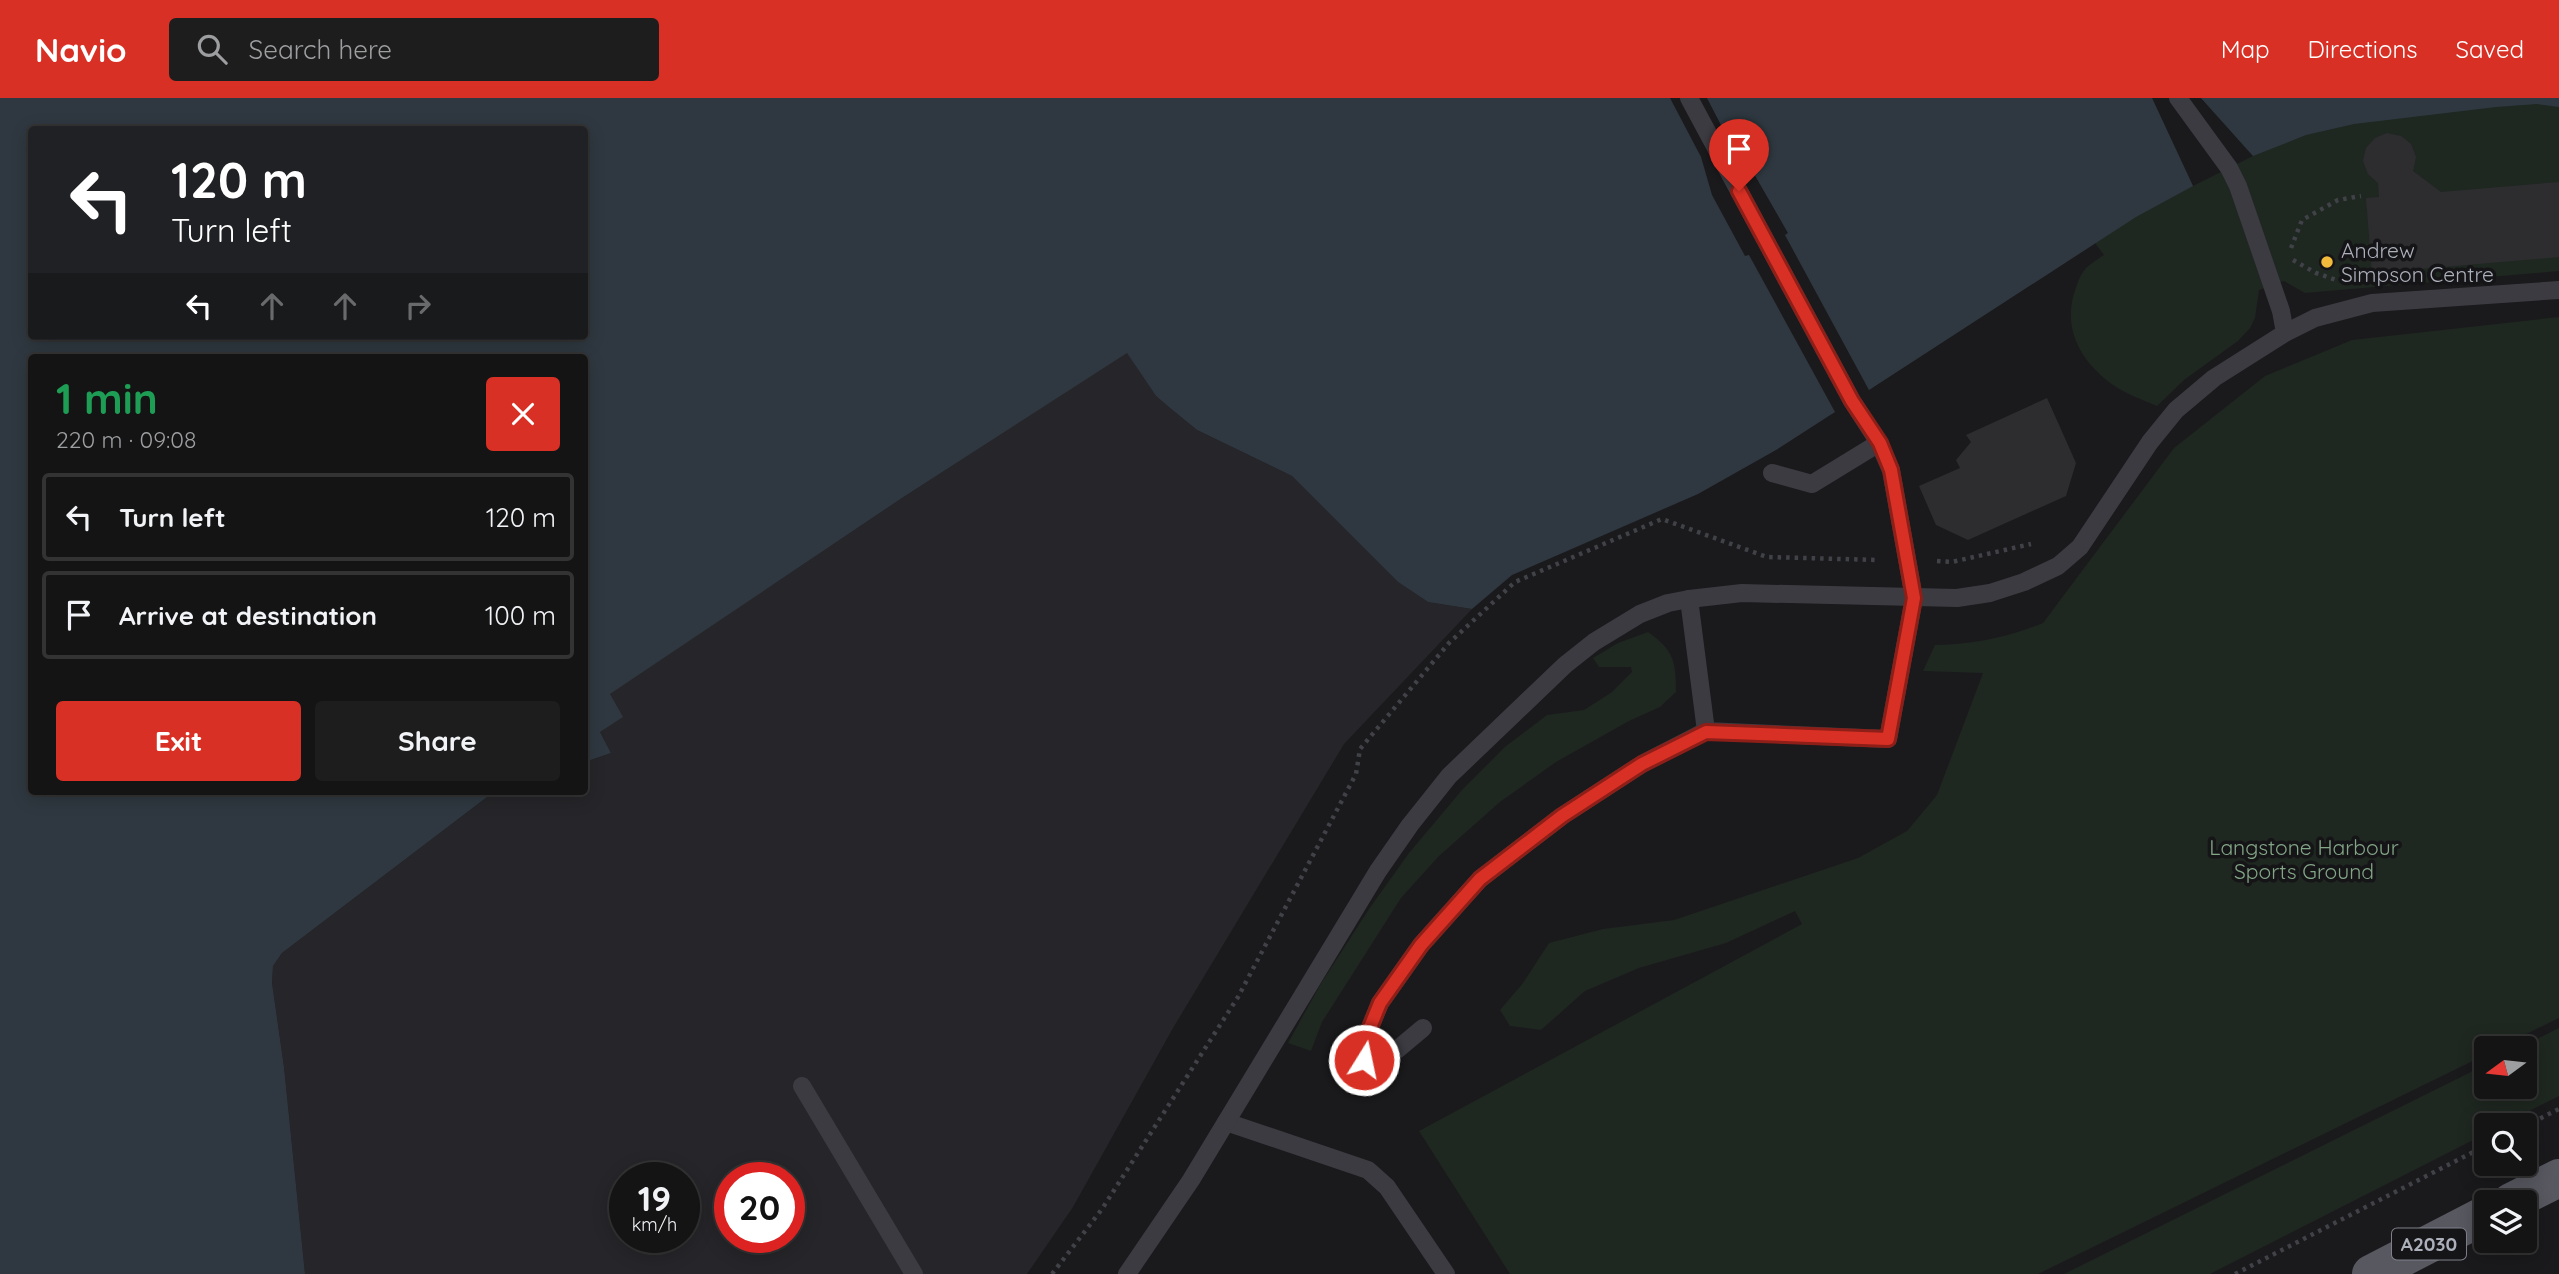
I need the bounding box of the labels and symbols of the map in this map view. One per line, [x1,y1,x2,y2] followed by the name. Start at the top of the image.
[1709,119,1769,191] pin
[2341,237,2494,287] place label: Andrew Simpson Centre
[2319,254,2335,270] marker: Andrew Simpson Centre
[2209,834,2399,884] park label: Langstone Harbour Sports Ground
[1327,1023,1401,1097] position arrow
[2474,1036,2538,1099] north arrow
[714,1162,805,1253] speed limit sign: 20
[2392,1228,2466,1260] road number: A2030

